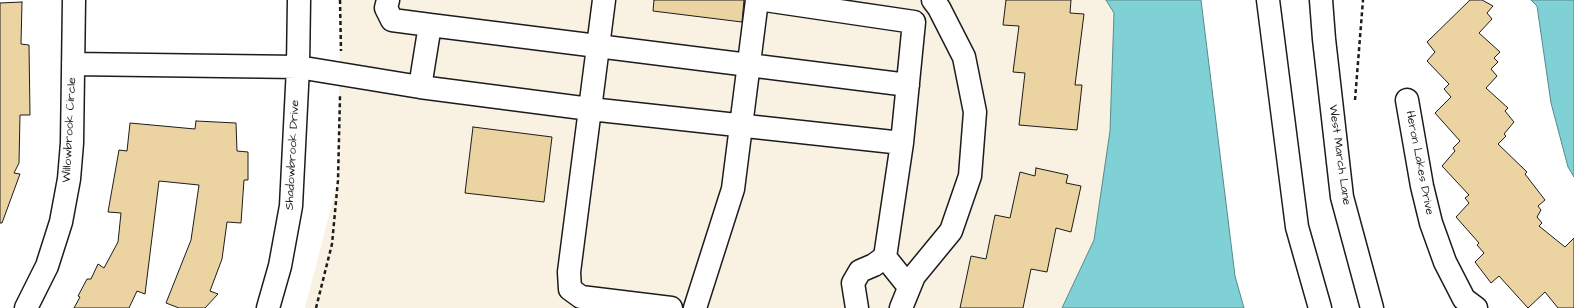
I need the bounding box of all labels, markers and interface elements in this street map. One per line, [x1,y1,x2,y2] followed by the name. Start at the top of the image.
[60,77,80,183] street label: Willowbrook Circle
[283,100,303,210] street label: Shadowbrook Drive
[1325,104,1353,206] street label: West March Lane
[1402,110,1436,216] street label: Heron Lakes Drive

